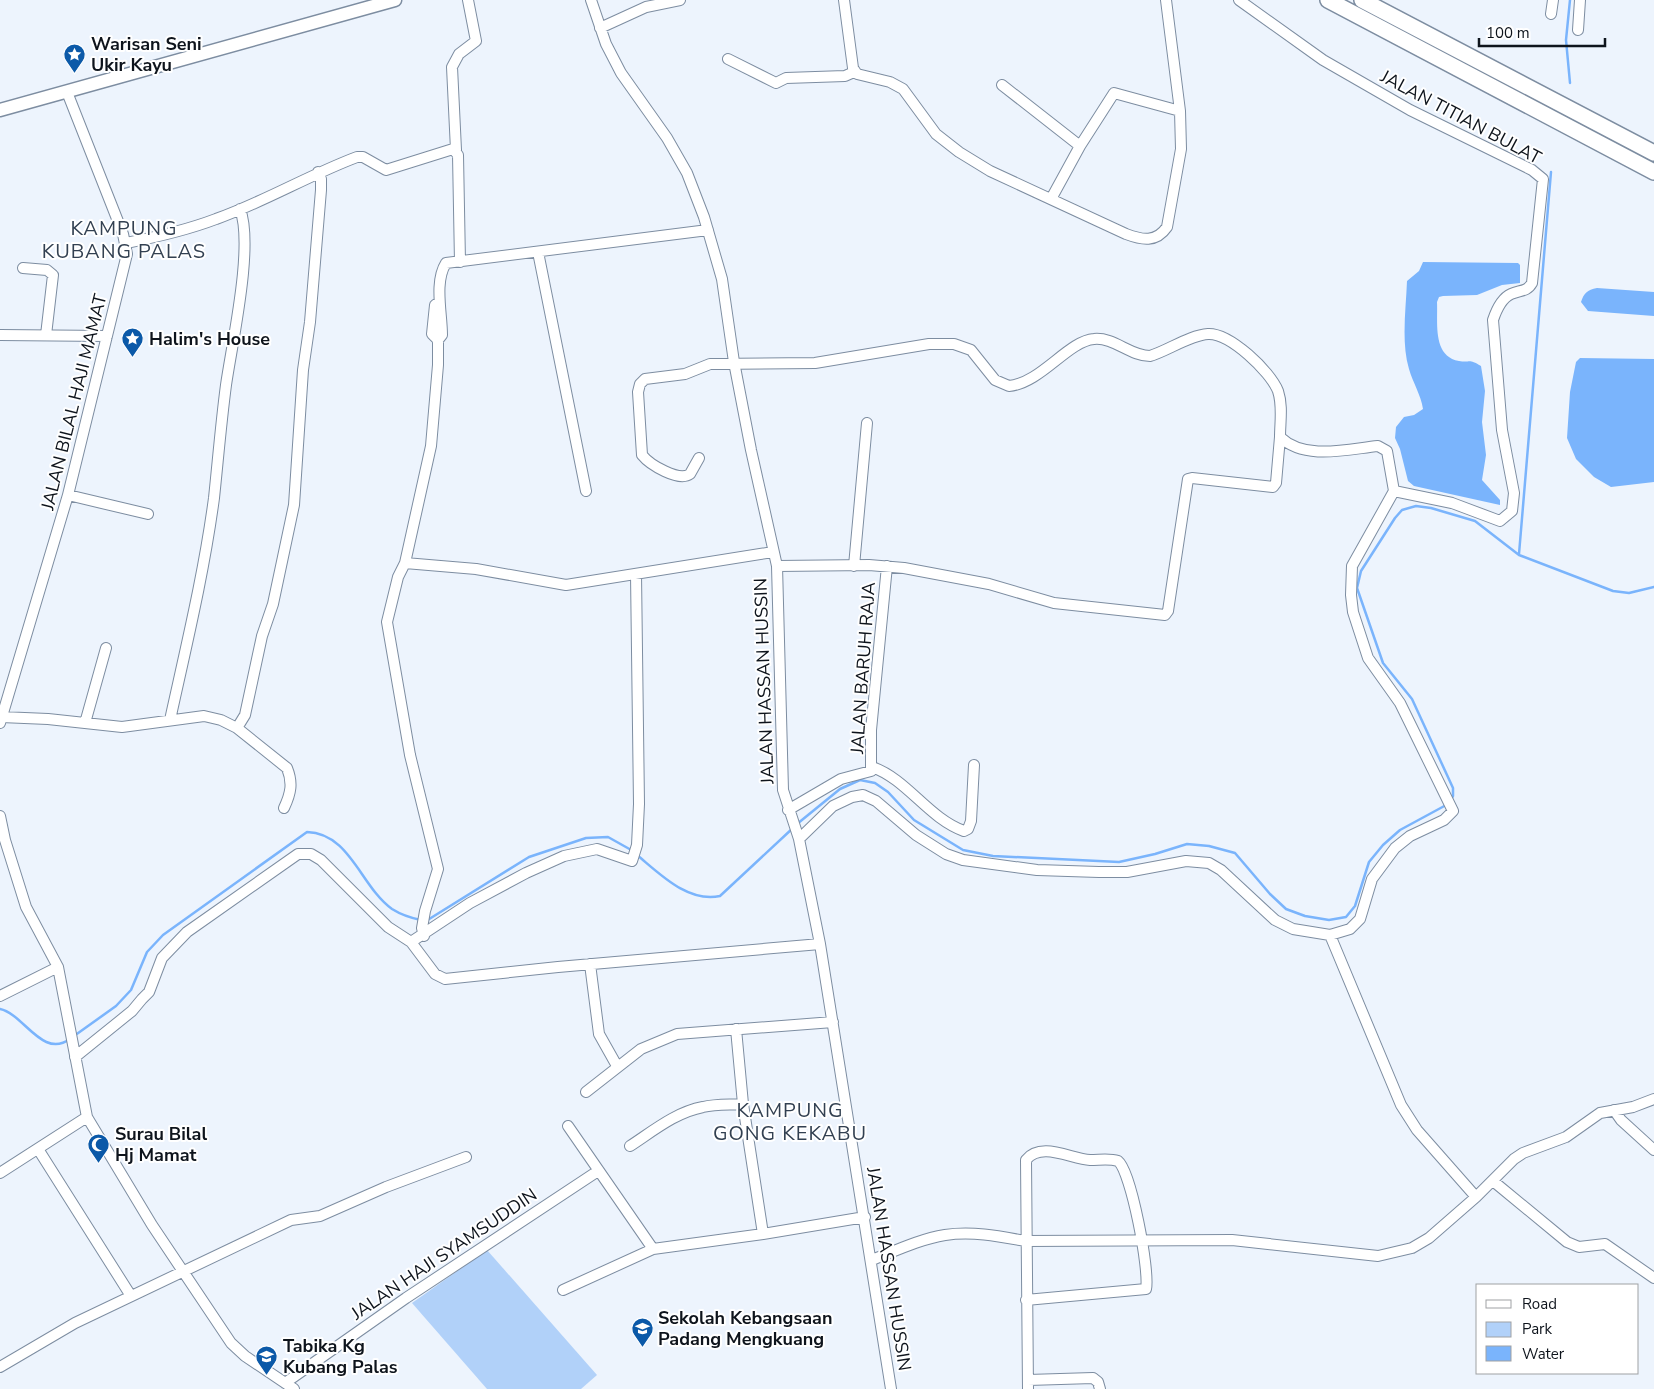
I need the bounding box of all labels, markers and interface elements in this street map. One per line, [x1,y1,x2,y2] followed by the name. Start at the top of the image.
[1479,15,1605,47] scale bar
[1486,23,1530,43] text: 100 m
[91,32,202,77] place label: Warisan Seni Ukir Kayu
[63,42,87,73] place icon: Warisan Seni Ukir Kayu
[1376,64,1546,170] street label: JALAN TITIAN BULAT
[42,215,206,265] district label: KAMPUNG KUBANG PALAS
[35,291,113,514] street label: JALAN BILAL HAJI MAMAT
[121,327,145,358] place icon: Halim's House
[149,327,270,351] place label: Halim's House
[748,578,780,785] street label: JALAN HASSAN HUSSIN
[845,581,881,756] street label: JALAN BARUH RAJA
[713,1097,867,1147] district label: KAMPUNG GONG KEKABU
[115,1122,207,1167] place label: Surau Bilal Hj Mamat
[87,1132,111,1163] mosque icon: Surau Bilal Hj Mamat
[861,1164,917,1373] street label: JALAN HASSAN HUSSIN
[346,1183,542,1326] street label: JALAN HAJI SYAMSUDDIN
[1476,1284,1639,1374] legend
[1522,1294,1557,1314] text: Road
[658,1306,832,1351] place label: Sekolah Kebangsaan Padang Mengkuang
[630,1316,654,1347] school or university icon: Sekolah Kebangsaan Padang Mengkuang
[1522,1319,1552,1339] text: Park
[283,1334,398,1379] place label: Tabika Kg Kubang Palas
[255,1344,279,1375] school or university icon: Tabika Kg Kubang Palas
[1522,1344,1565,1364] text: Water

